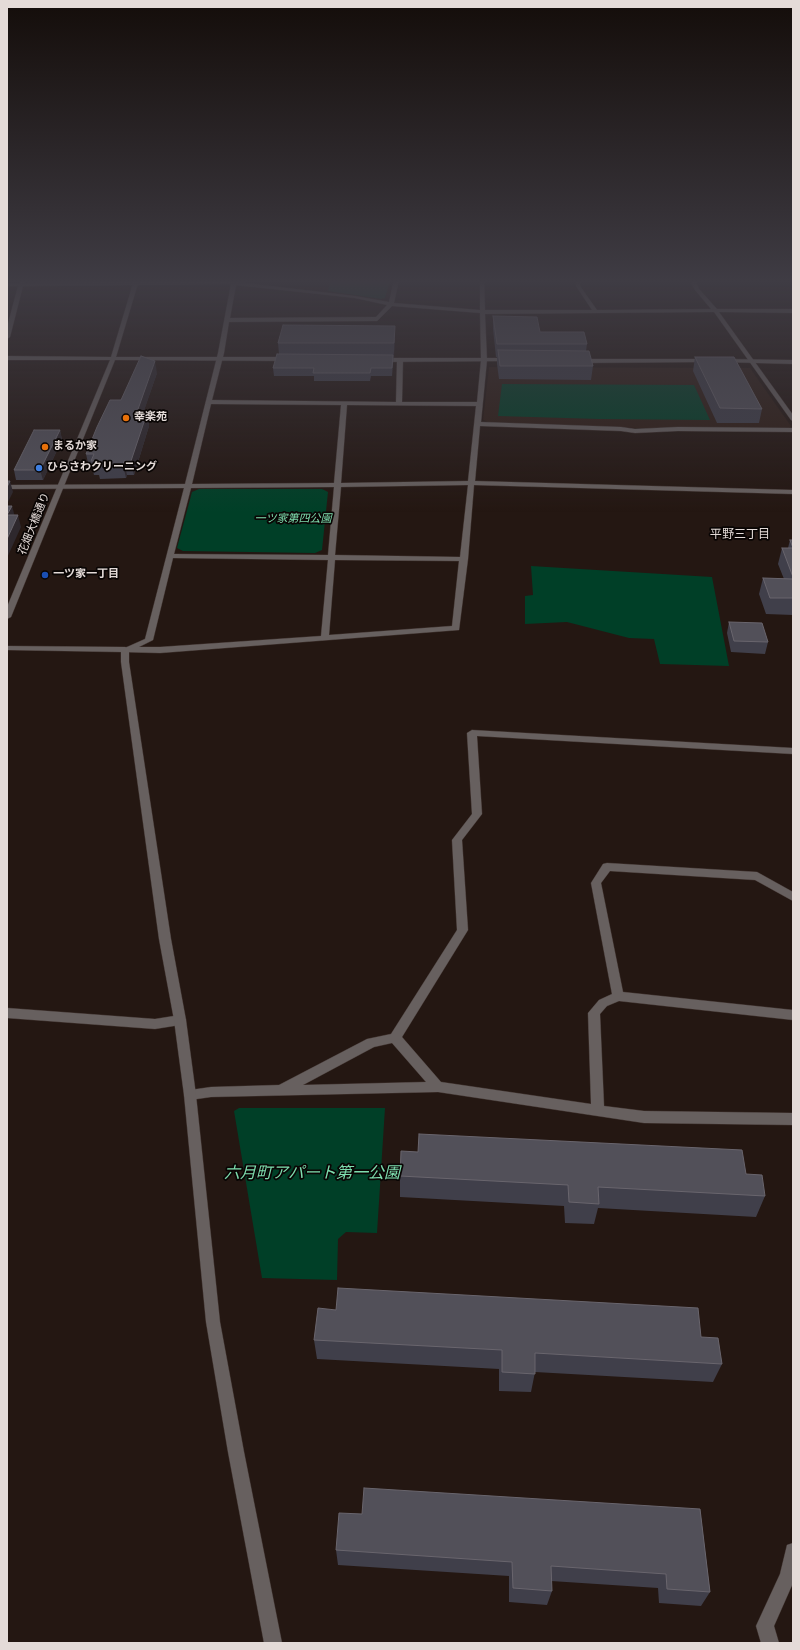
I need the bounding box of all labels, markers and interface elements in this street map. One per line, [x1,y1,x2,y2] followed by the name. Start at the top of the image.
[134,411,167,425] place label: 幸楽苑
[121,413,131,423] marker: 幸楽苑
[53,440,97,454] place label: まるか家
[40,442,50,452] marker: まるか家
[47,461,157,475] place label: ひらさわクリーニング
[34,463,44,473] marker: ひらさわクリーニング
[17,491,53,557] street label: 花畑大橋通り
[255,513,331,527] park label: 一ツ家第四公園
[710,529,770,543] district label: 平野三丁目
[53,568,119,582] place label: 一ツ家一丁目
[40,570,50,580] marker: 一ツ家一丁目
[224,1165,400,1185] park label: 六月町アパート第一公園

